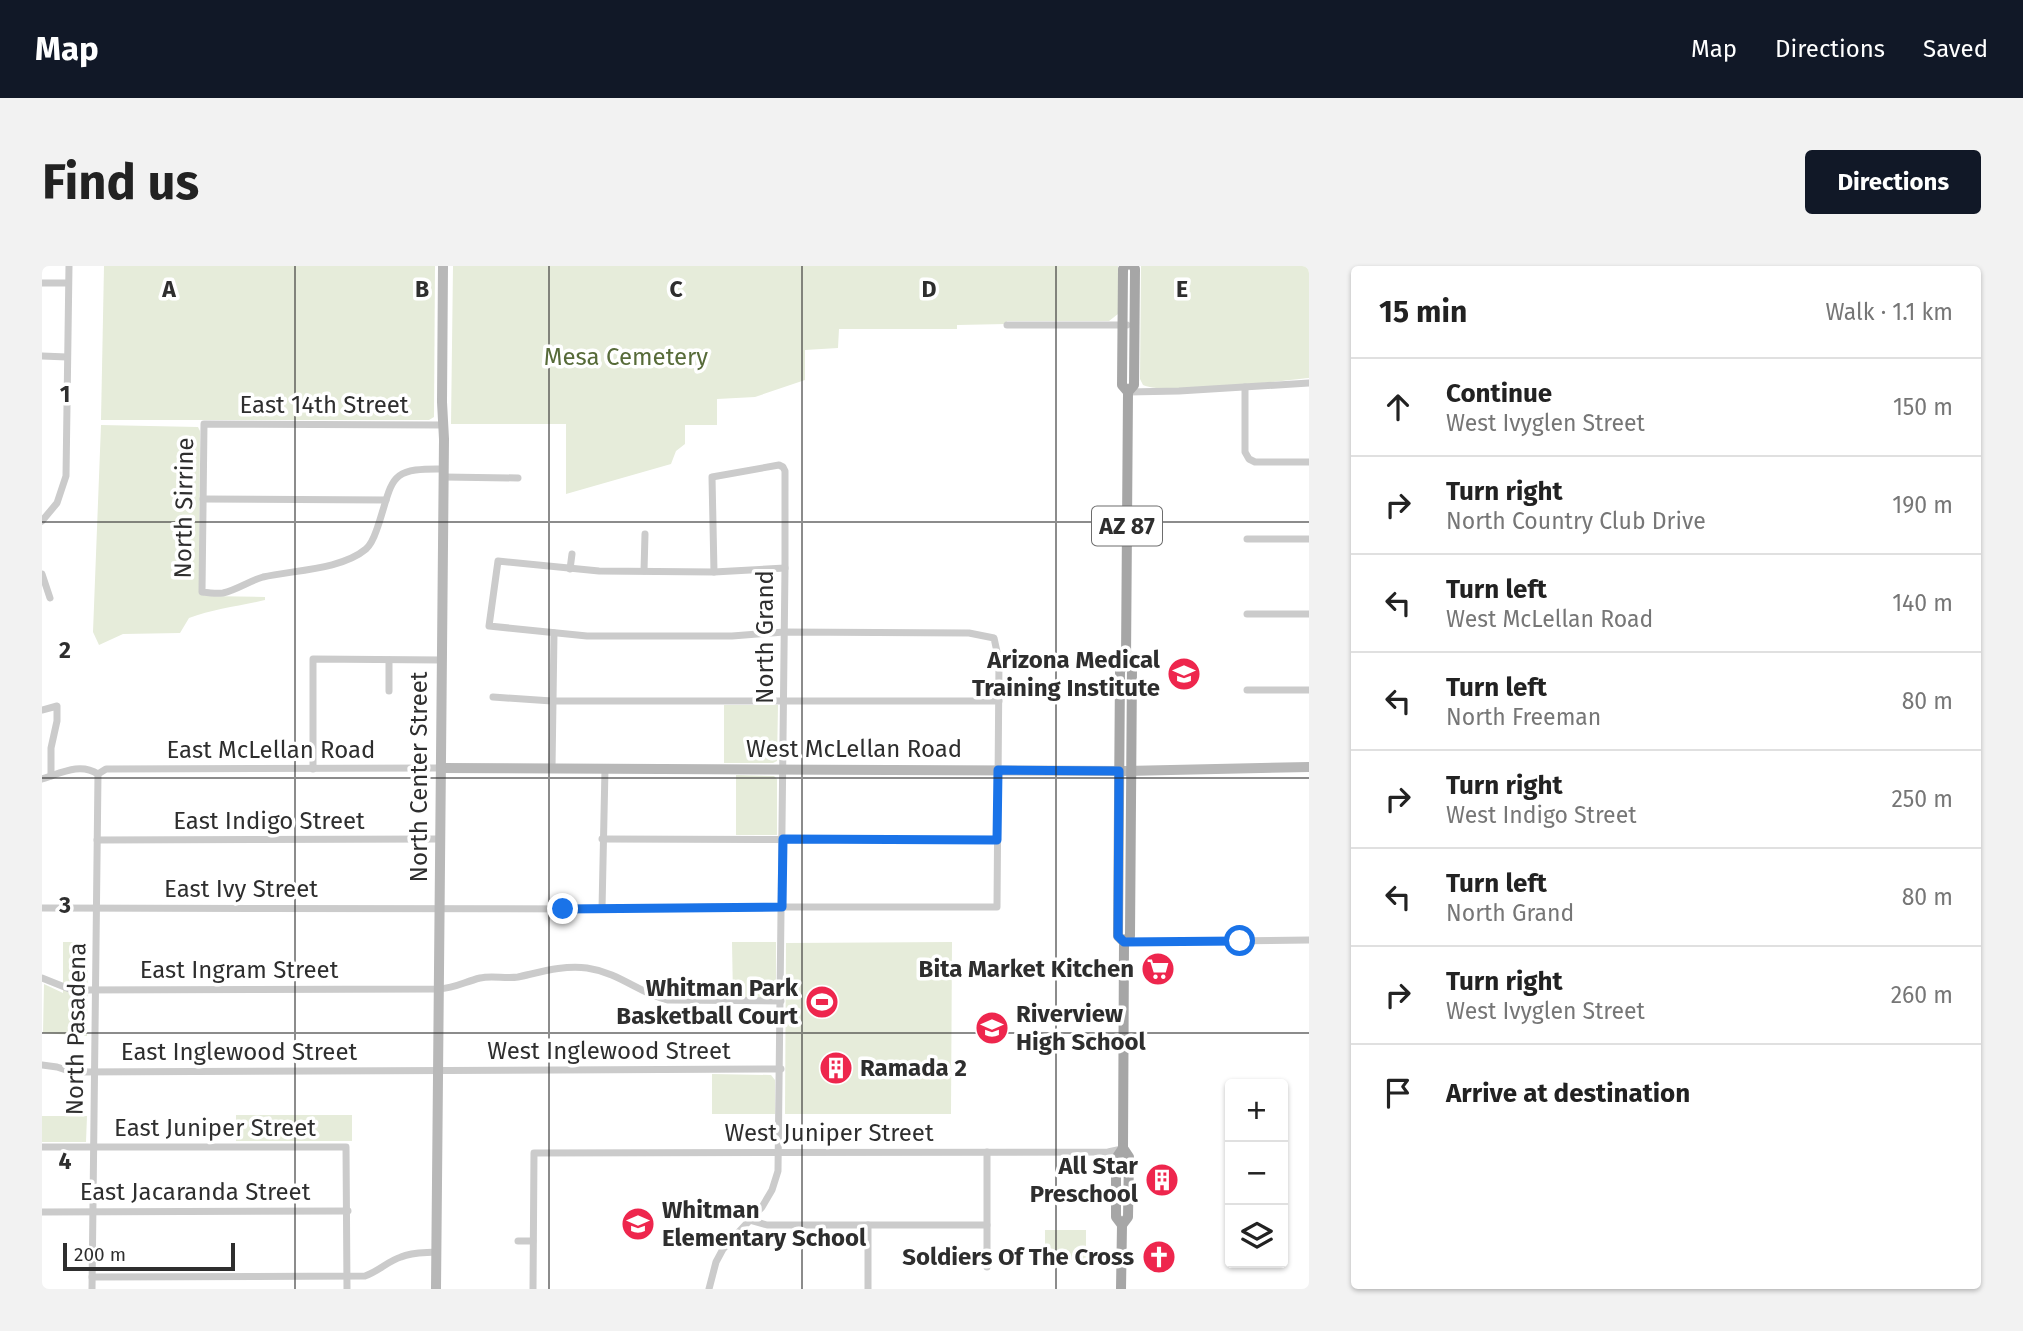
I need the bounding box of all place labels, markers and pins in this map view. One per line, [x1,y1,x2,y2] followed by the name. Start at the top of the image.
[972,646,1161,702] place label: Arizona Medical Training Institute
[1165,655,1203,693] school or university icon: Arizona Medical Training Institute
[1139,950,1177,988] supermarket icon: Bita Market Kitchen
[919,955,1134,983] place label: Bita Market Kitchen
[616,974,799,1030] place label: Whitman Park Basketball Court
[803,983,841,1021] sports icon: Whitman Park Basketball Court
[1016,1000,1147,1056] place label: Riverview High School
[973,1009,1011,1047] school or university icon: Riverview High School
[817,1049,855,1087] building icon: Ramada 2
[860,1054,967,1082] place label: Ramada 2
[1030,1152,1139,1208] place label: All Star Preschool
[1143,1161,1181,1199] building icon: All Star Preschool
[662,1196,867,1252] place label: Whitman Elementary School
[619,1205,657,1243] school or university icon: Whitman Elementary School
[1140,1238,1178,1276] church icon: Soldiers Of The Cross
[902,1243,1134,1271] place label: Soldiers Of The Cross

